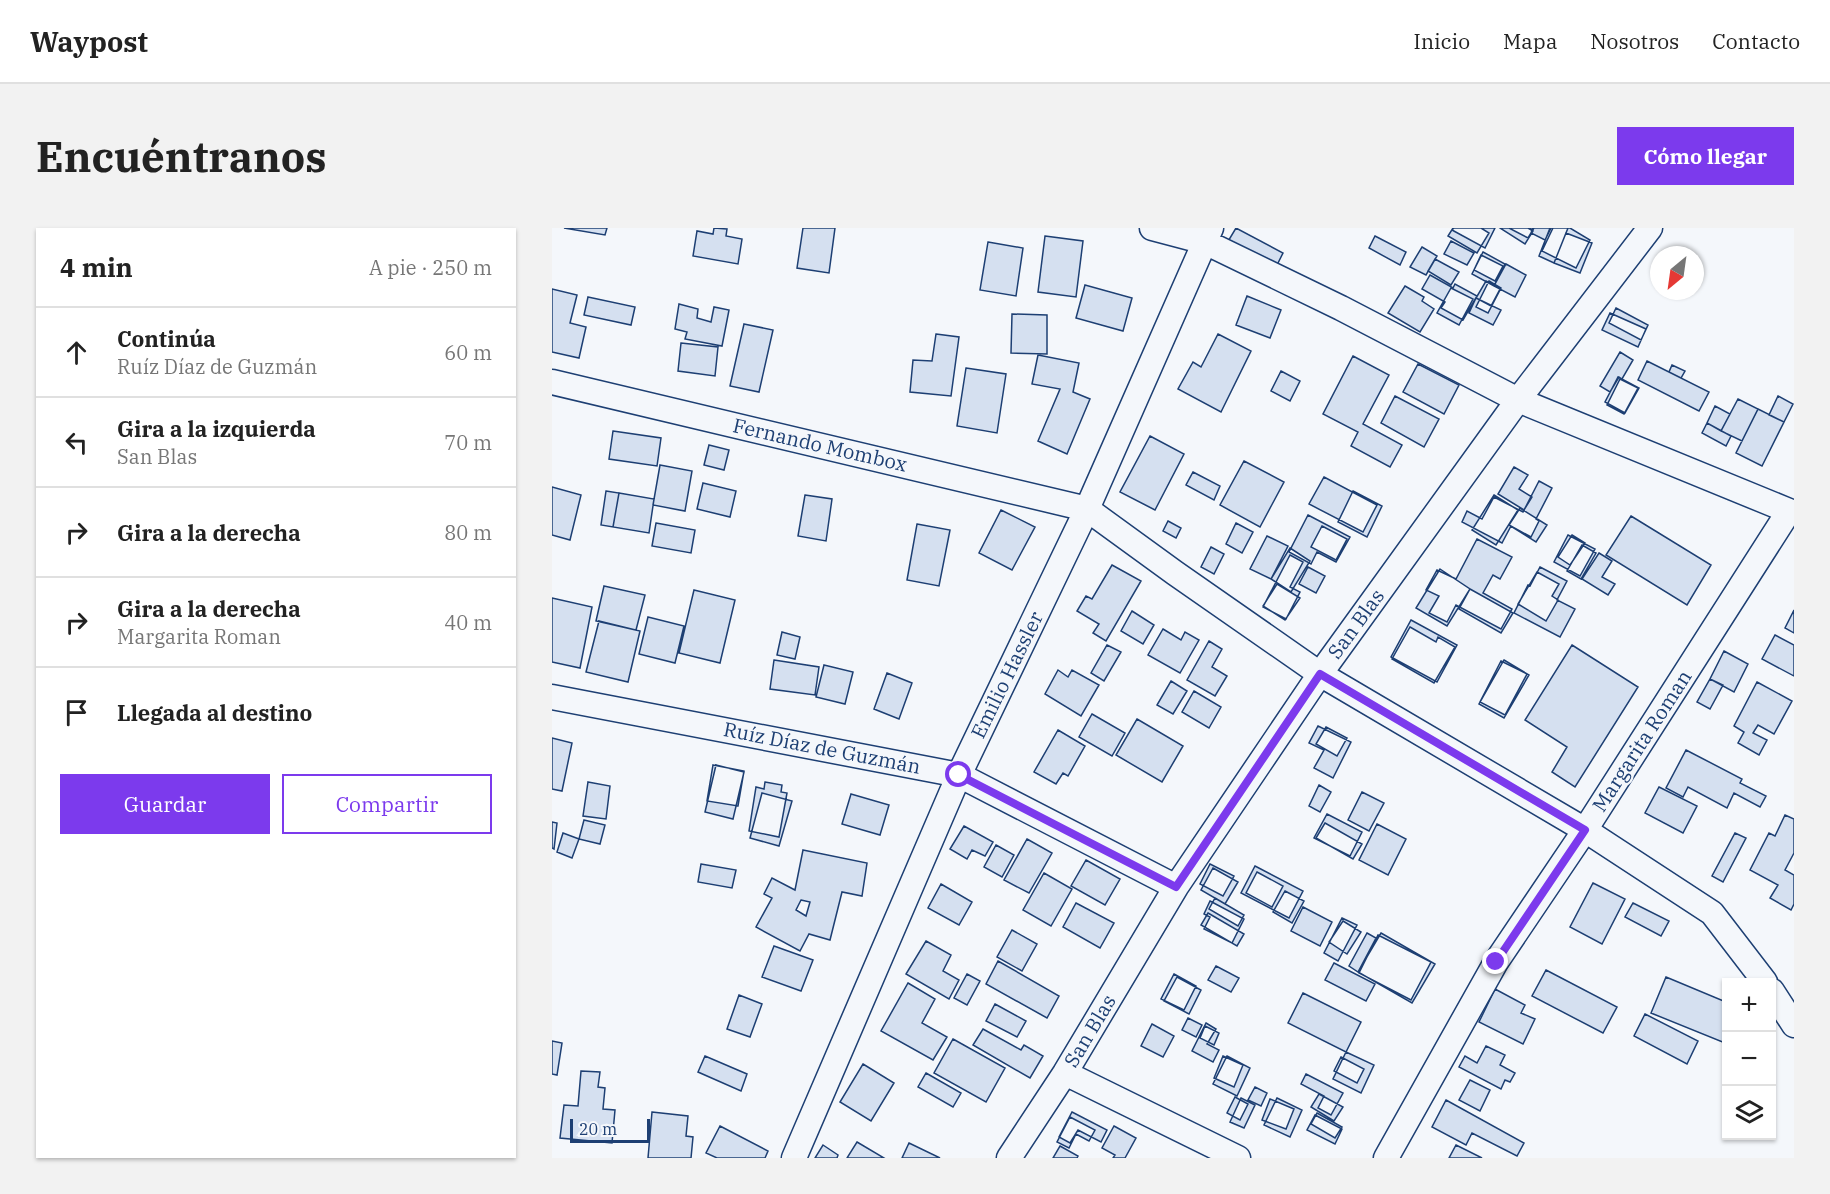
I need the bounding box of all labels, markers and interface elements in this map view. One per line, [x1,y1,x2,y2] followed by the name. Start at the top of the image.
[30,23,148,60] text: Waypost
[1413,27,1470,55] text: Inicio
[1503,27,1557,55] text: Mapa
[1590,27,1679,55] text: Nosotros
[1712,27,1800,55] text: Contacto
[1617,127,1794,185] button: Cómo llegar
[36,129,327,184] text: Encuéntranos
[1650,246,1704,300] north arrow
[60,250,133,284] text: 4 min
[369,254,492,281] text: A pie · 250 m
[117,324,216,353] text: Continúa
[60,336,93,369] icon: ahead
[444,339,492,366] text: 60 m
[117,353,317,380] text: Ruíz Díaz de Guzmán
[730,411,910,478] street label: Fernando Mombox
[117,414,316,443] text: Gira a la izquierda
[60,426,93,459] icon: left
[444,429,492,456] text: 70 m
[117,443,197,470] text: San Blas
[60,516,93,549] icon: right
[117,518,301,547] text: Gira a la derecha
[444,519,492,546] text: 80 m
[1321,583,1390,664] street label: San Blas
[117,594,301,623] text: Gira a la derecha
[60,606,93,639] icon: right
[964,607,1049,743] street label: Emilio Hassler
[444,609,492,636] text: 40 m
[117,623,281,650] text: Margarita Roman
[1586,664,1698,817] street label: Margarita Roman
[60,696,93,729] icon: arrive
[117,698,312,727] text: Llegada al destino
[721,715,923,780] street label: Ruíz Díaz de Guzmán
[945,761,971,787] route start
[60,774,270,834] button: Guardar
[282,774,492,834] button: Compartir
[1482,948,1508,974] route end
[1722,978,1776,1140] map controls
[1722,978,1776,1032] button: +
[1057,989,1122,1072] street label: San Blas
[1722,1032,1776,1086] button: −
[1722,1086,1776,1140] button: layers
[570,1116,650,1144] scale bar
[579,1119,617,1139] text: 20 m

